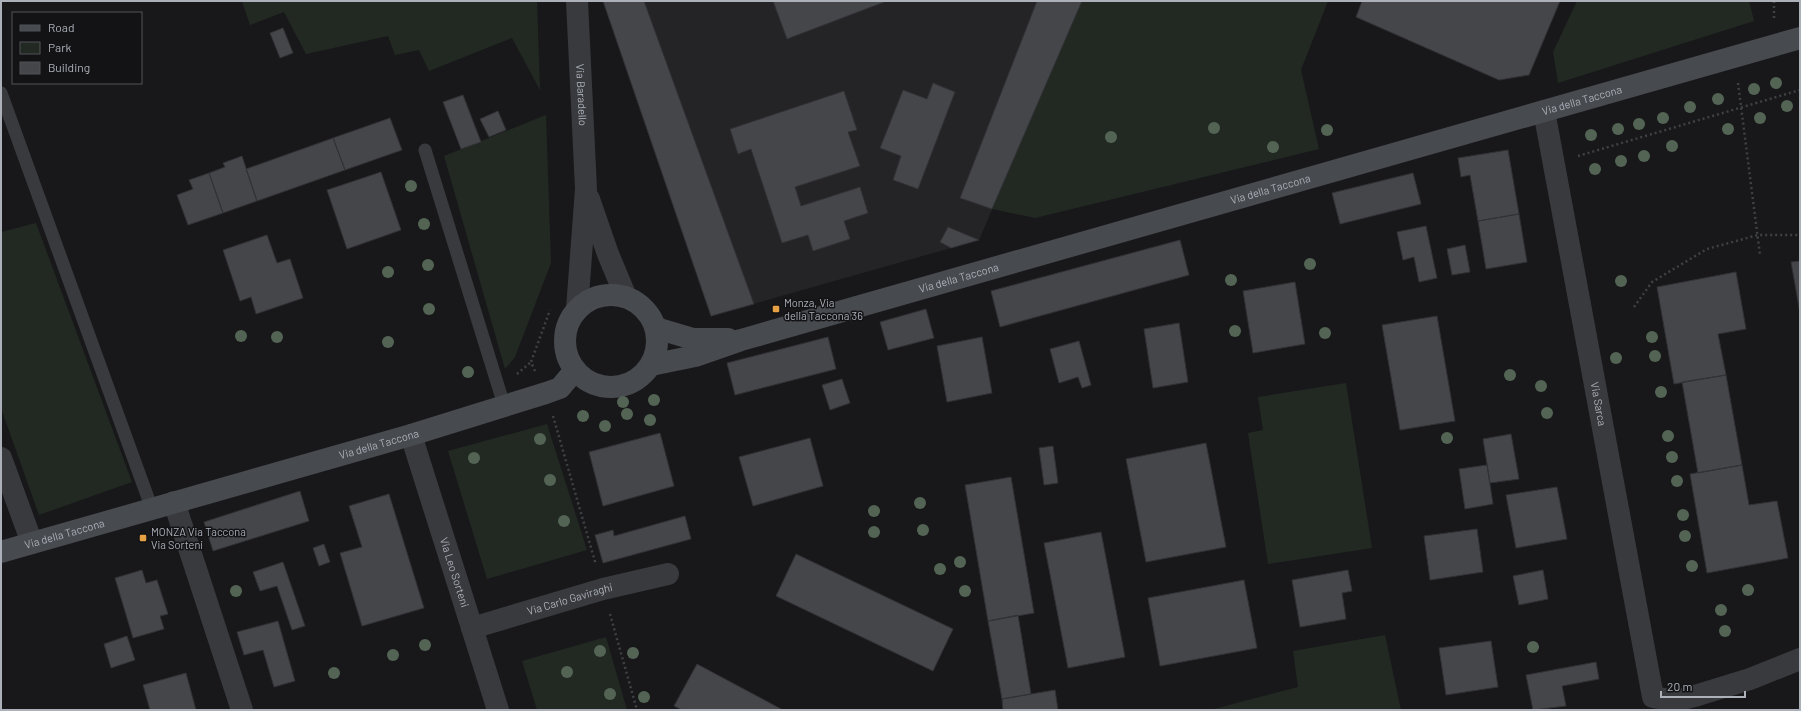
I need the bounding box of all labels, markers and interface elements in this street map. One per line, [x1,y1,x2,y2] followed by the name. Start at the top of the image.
[12,12,142,84] legend
[48,20,75,34] text: Road
[48,40,72,54] text: Park
[48,60,90,74] text: Building
[574,64,590,126] street label: Via Baradello
[1540,82,1623,117] street label: Via della Taccona
[1229,171,1312,206] street label: Via della Taccona
[917,260,1000,295] street label: Via della Taccona
[784,296,863,322] place label: Monza, Via della Taccona 36
[771,304,781,314] marker: Monza, Via della Taccona 36
[1589,381,1609,427] street label: Via Sarca
[337,426,420,461] street label: Via della Taccona
[23,516,106,551] street label: Via della Taccona
[151,525,246,551] place label: MONZA Via Taccona Via Sorteni
[138,533,148,543] marker: MONZA Via Taccona Via Sorteni
[438,536,472,609] street label: Via Leo Sorteni
[525,580,614,617] street label: Via Carlo Gaviraghi
[1661,673,1745,699] scale bar
[1667,679,1693,693] text: 20 m

